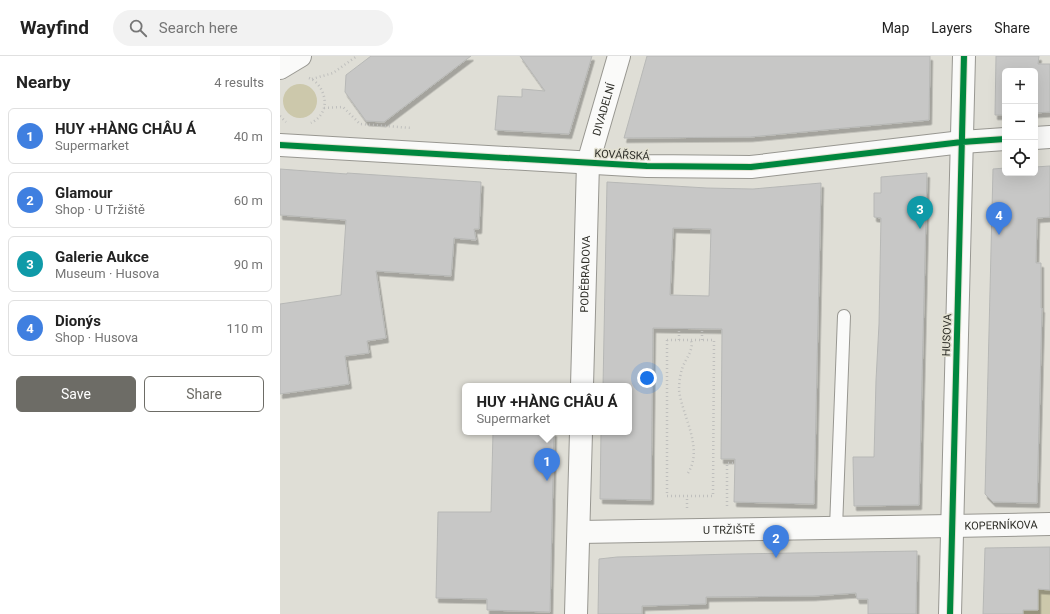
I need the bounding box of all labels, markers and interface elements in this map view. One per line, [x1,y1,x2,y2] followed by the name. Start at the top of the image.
[113,10,393,46] search box
[20,16,89,39] text: Wayfind
[127,17,149,39] icon: search
[159,19,238,37] text: Search here
[882,20,909,36] text: Map
[931,20,972,36] text: Layers
[994,20,1030,36] text: Share
[1002,68,1038,176] map controls
[1002,68,1038,104] button: +
[16,72,71,92] text: Nearby
[214,75,264,90] text: 4 results
[590,80,618,137] street label: DIVADELNÍ
[1002,104,1038,140] button: −
[55,120,196,138] text: HUY +HÀNG CHÂU Á
[26,129,34,144] text: 1
[234,129,263,144] text: 40 m
[55,138,129,153] text: Supermarket
[1002,140,1038,176] button: locate
[594,147,651,163] street label: KOVÁŘSKÁ
[55,184,113,202] text: Glamour
[26,193,34,208] text: 2
[234,193,263,208] text: 60 m
[907,196,933,229] pin: 3
[55,202,145,217] text: Shop · U Tržiště
[986,202,1012,235] pin: 4
[577,234,593,313] street label: PODĚBRADOVA
[55,248,149,266] text: Galerie Aukce
[26,257,34,272] text: 3
[234,257,263,272] text: 90 m
[55,266,159,281] text: Museum · Husova
[55,312,101,330] text: Dionýs
[940,313,954,357] street label: HUSOVA
[26,321,34,336] text: 4
[226,321,263,336] text: 110 m
[55,330,138,345] text: Shop · Husova
[637,368,657,388] your location
[16,376,136,412] button: Save
[144,376,264,412] button: Share
[462,383,632,435] popup
[476,393,618,411] text: HUY +HÀNG CHÂU Á
[476,411,550,426] text: Supermarket
[534,448,560,481] pin: 1
[964,518,1039,532] street label: KOPERNÍKOVA
[703,523,755,537] street label: U TRŽIŠTĚ
[763,525,789,558] pin: 2

